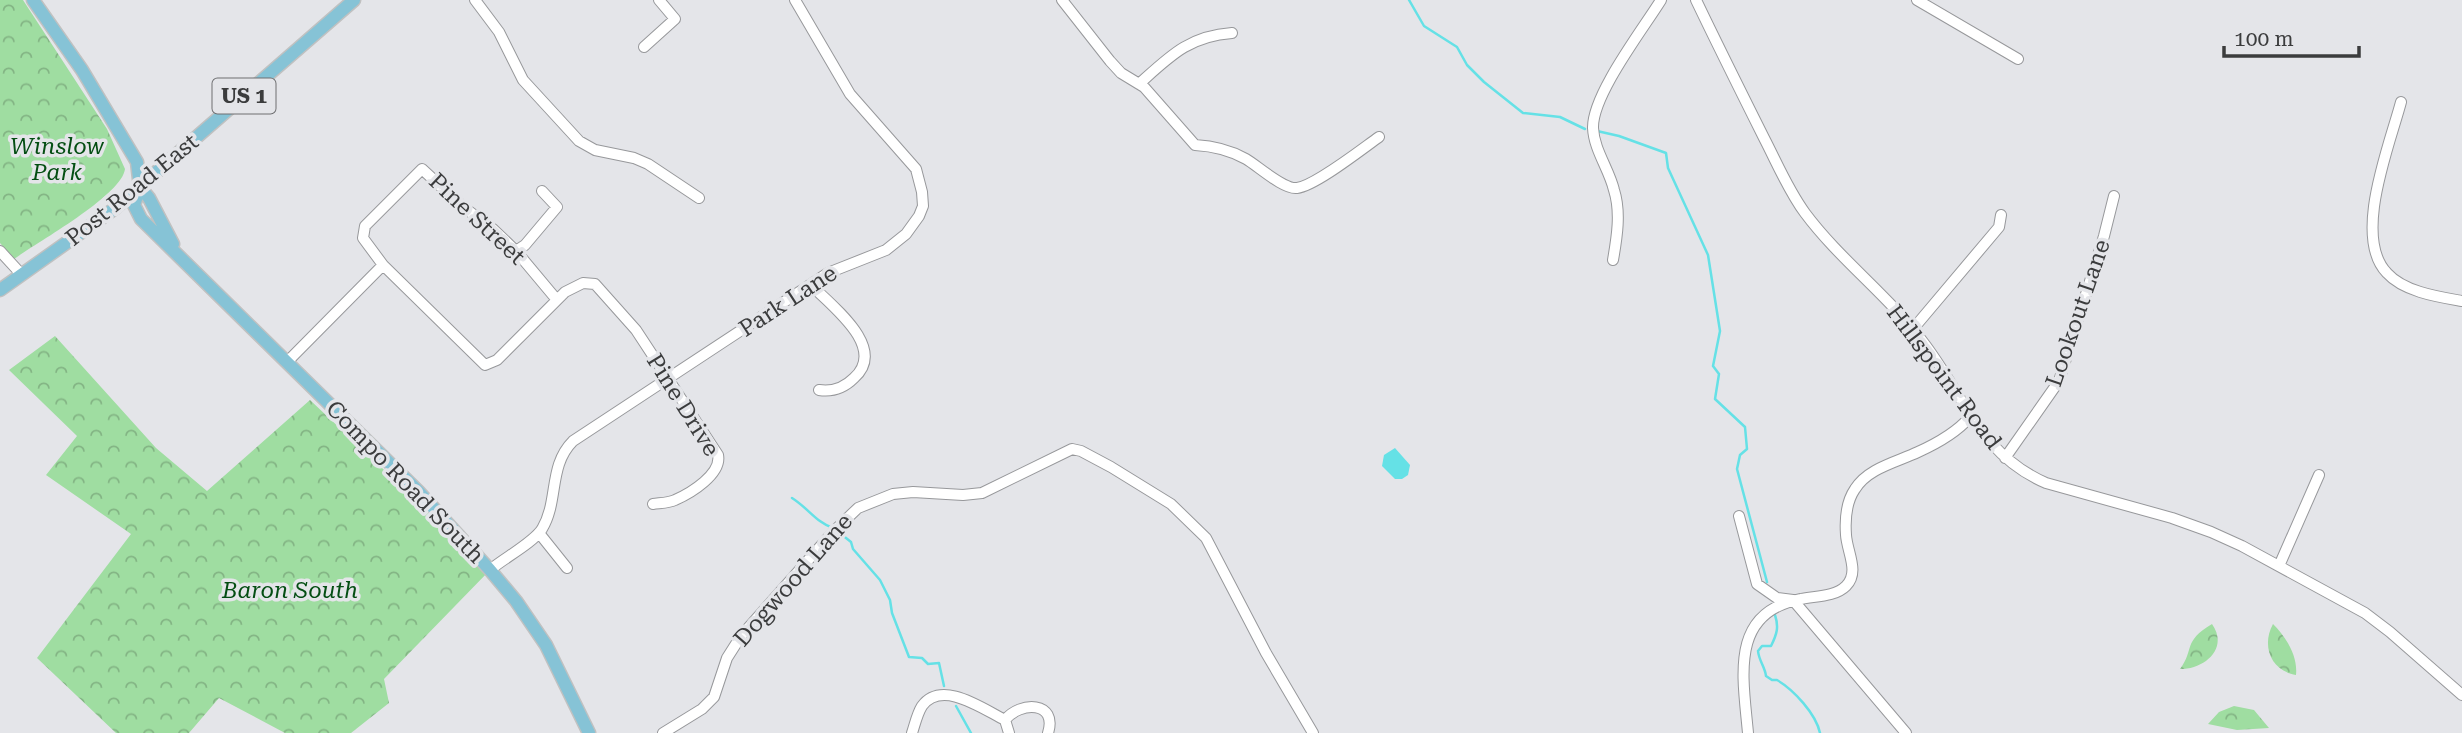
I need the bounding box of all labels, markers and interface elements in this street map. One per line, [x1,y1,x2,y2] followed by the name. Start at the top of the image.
[2224,14,2359,58] scale bar
[2234,27,2294,51] text: 100 m
[212,78,276,114] road number: US 1
[60,128,204,252] street label: Post Road East
[10,133,104,186] park label: Winslow Park
[423,168,531,271] street label: Pine Street
[2040,236,2116,390] street label: Lookout Lane
[734,259,842,343] street label: Park Lane
[1881,299,2007,455] street label: Hillspoint Road
[641,349,725,461] street label: Pine Drive
[320,395,490,569] street label: Compo Road South
[728,508,858,652] street label: Dogwood Lane
[221,577,358,604] park label: Baron South

